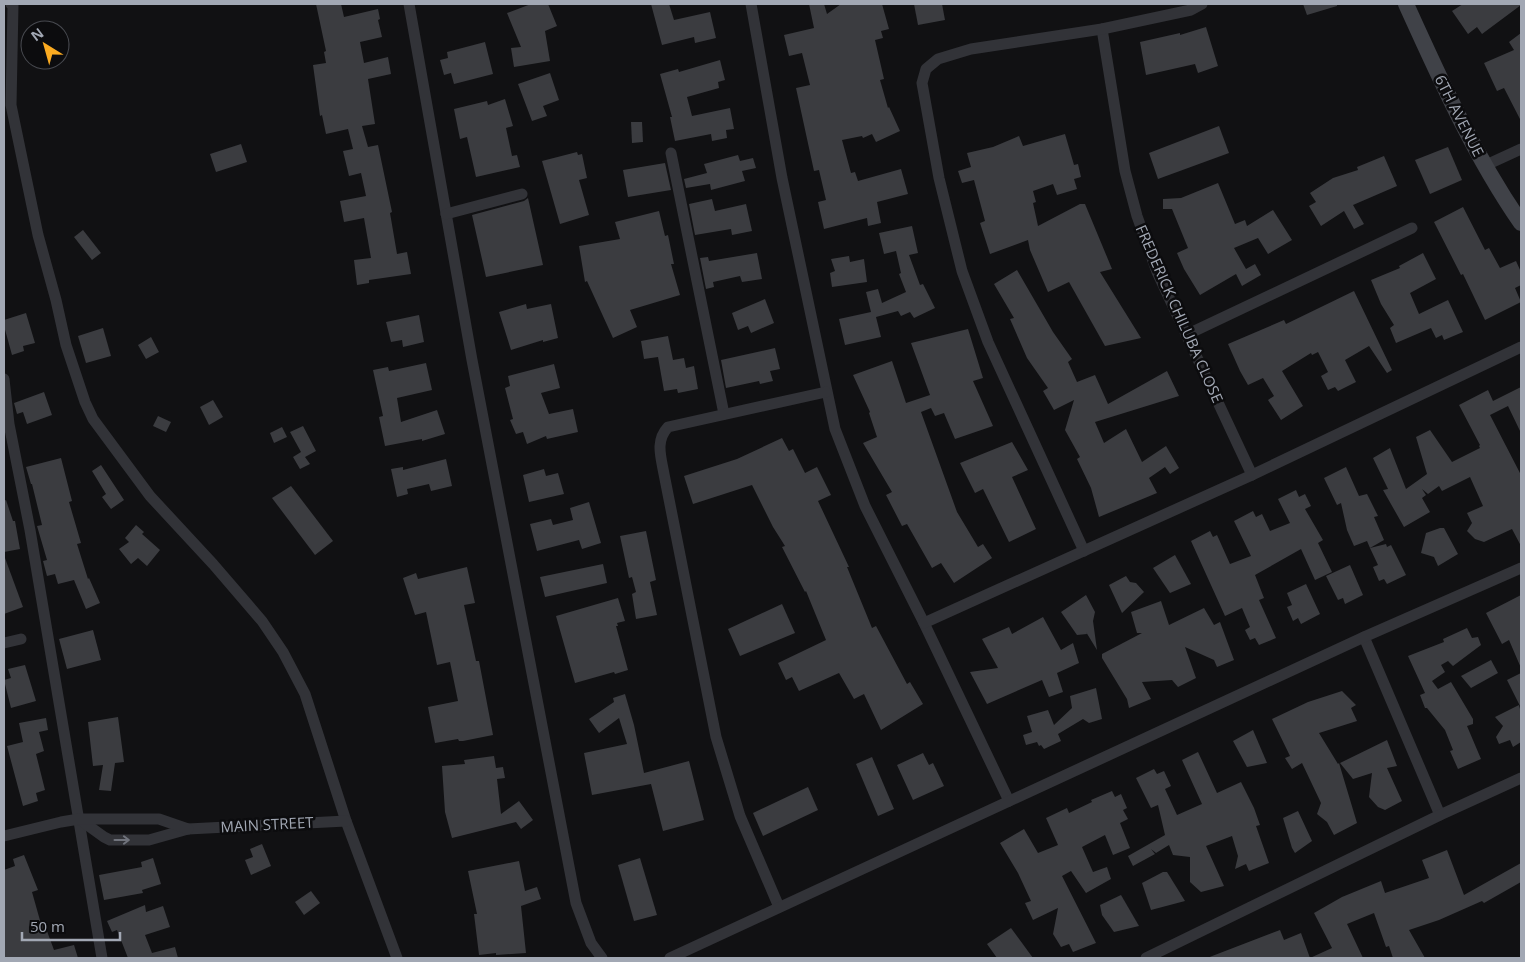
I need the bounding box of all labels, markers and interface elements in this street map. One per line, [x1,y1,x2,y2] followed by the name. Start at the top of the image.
[20,20,70,70] north arrow
[27,23,47,45] text: N
[1431,71,1489,160] street label: 6TH AVENUE
[1132,222,1228,406] street label: FREDERICK CHILUBA CLOSE
[220,812,315,836] street label: MAIN STREET
[114,835,130,845] one-way arrow
[22,910,120,942] scale bar
[30,916,65,936] text: 50 m

